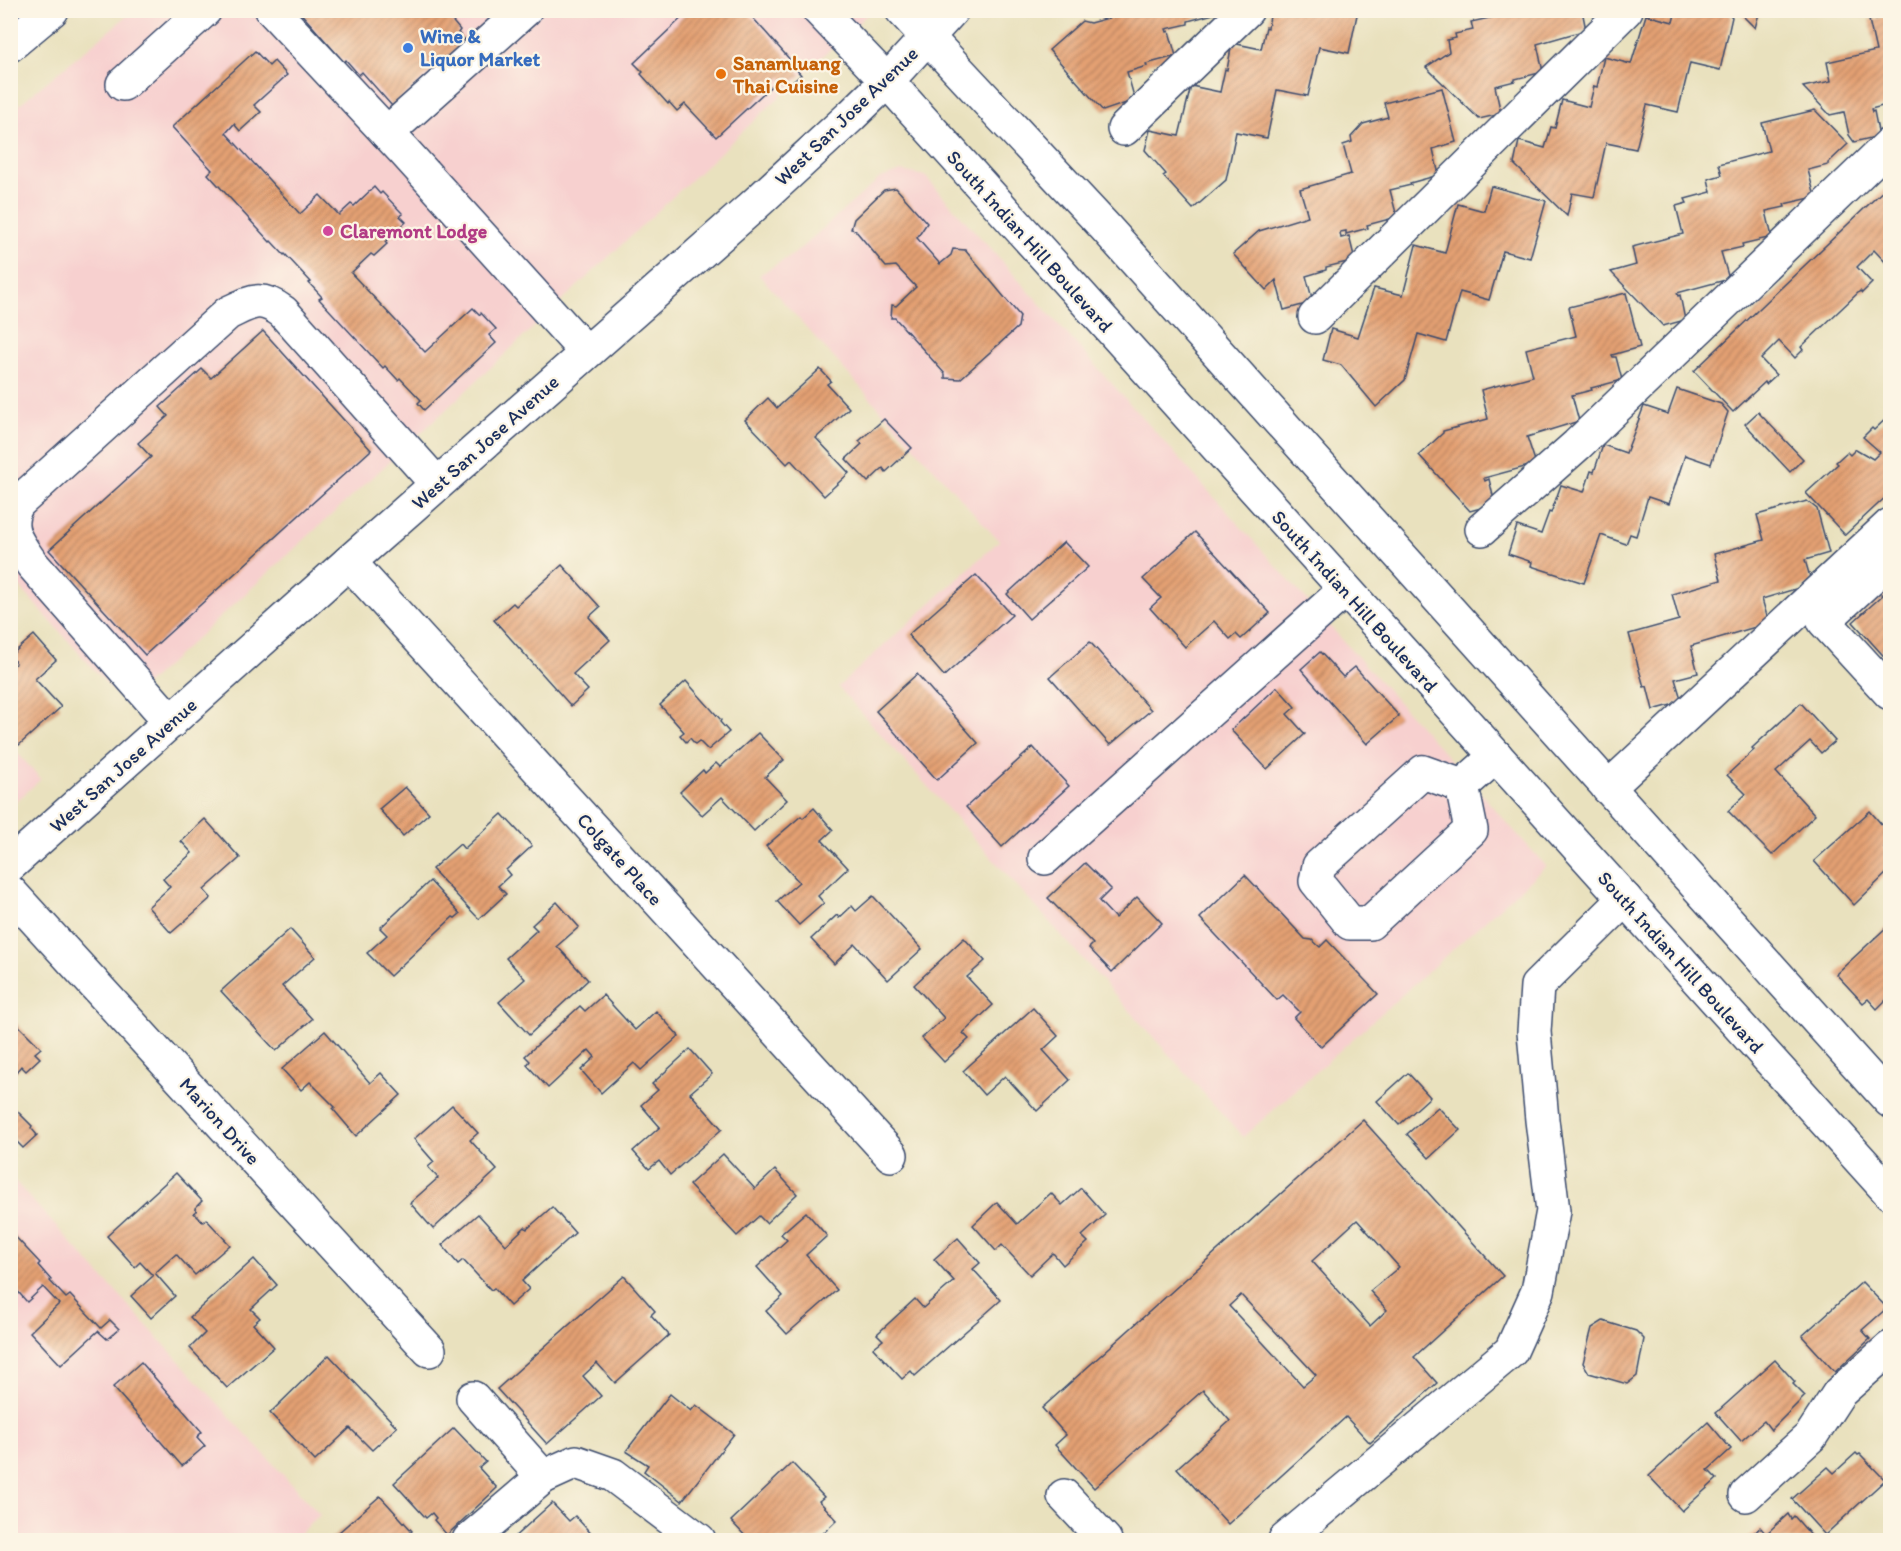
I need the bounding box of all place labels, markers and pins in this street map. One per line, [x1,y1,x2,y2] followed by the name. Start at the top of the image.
[420,24,540,72] place label: Wine & Liquor Market
[401,41,415,55] marker: Wine & Liquor Market
[732,51,841,98] place label: Sanamluang Thai Cuisine
[714,67,728,81] marker: Sanamluang Thai Cuisine
[340,219,488,244] place label: Claremont Lodge
[321,224,335,238] marker: Claremont Lodge

